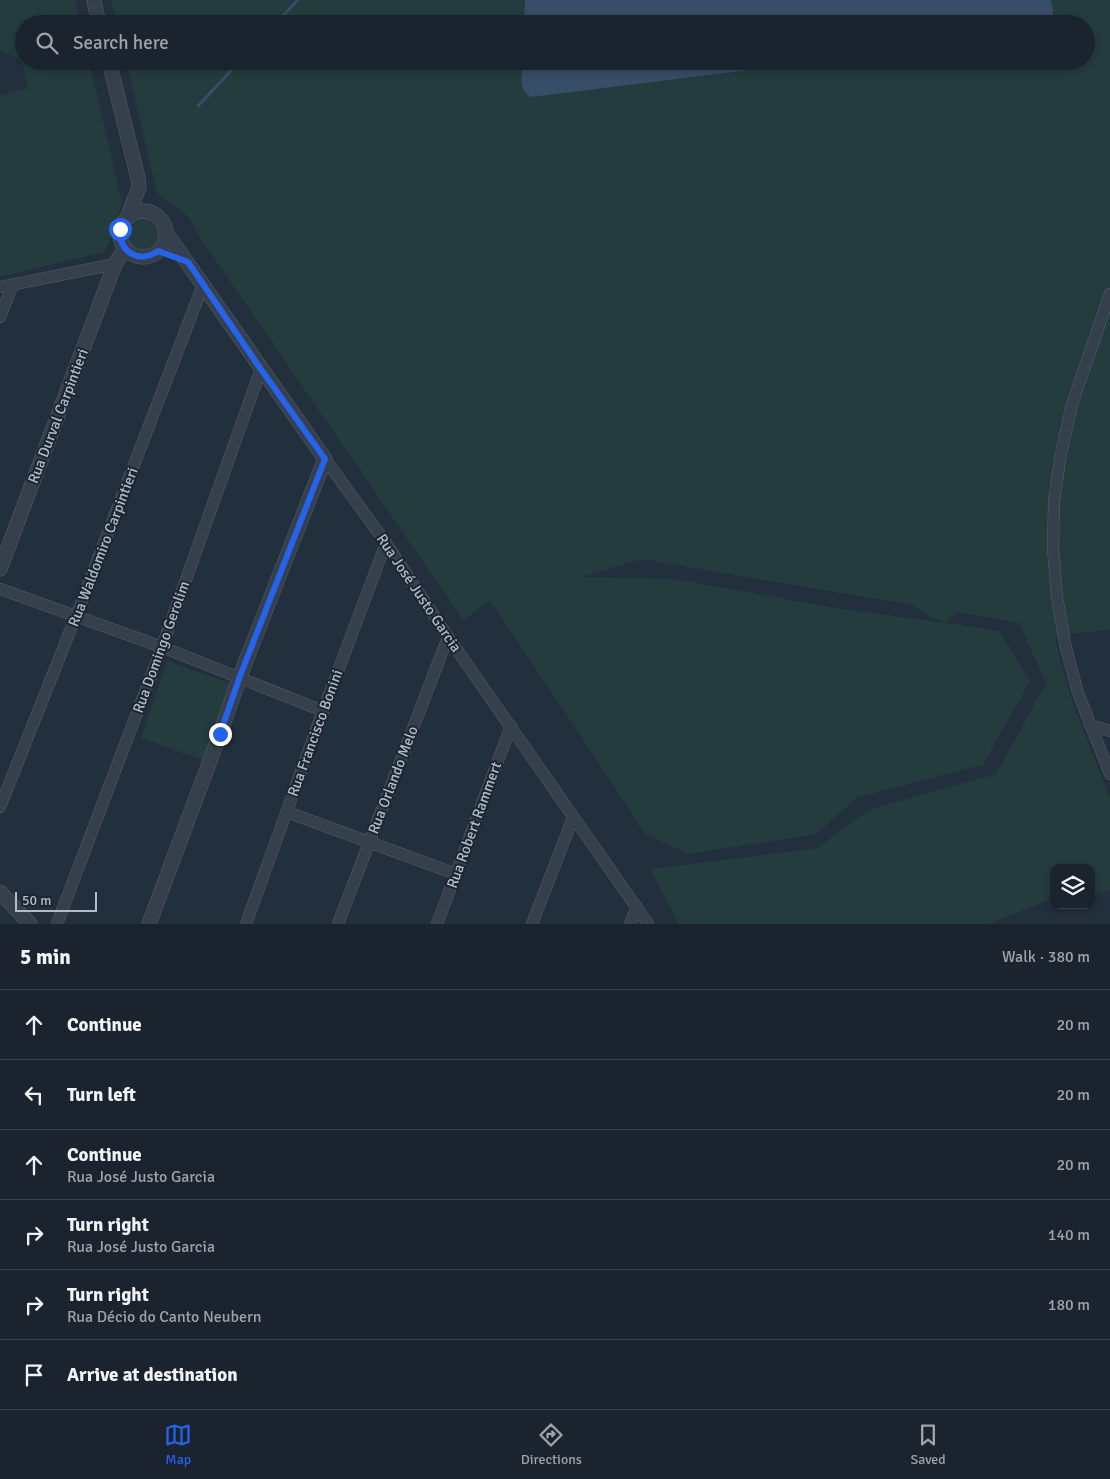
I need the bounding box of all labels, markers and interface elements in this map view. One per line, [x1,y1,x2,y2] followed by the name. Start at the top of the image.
[15,15,1095,70] search box
[33,29,61,57] icon: search
[73,31,169,55] text: Search here
[109,218,132,241] route start
[24,346,92,486] street label: Rua Durval Carpintieri
[64,465,142,629] street label: Rua Waldomiro Carpintieri
[373,530,465,656] street label: Rua José Justo Garcia
[129,579,193,715] street label: Rua Domingo Gerolim
[284,667,346,799] street label: Rua Francisco Bonini
[209,723,232,746] route end
[364,723,422,836] street label: Rua Orlando Melo
[443,759,505,891] street label: Rua Robert Rammert
[1050,864,1095,909] map controls
[1050,864,1095,909] button: layers
[15,889,98,912] scale bar
[22,892,51,909] text: 50 m
[20,944,71,970] text: 5 min
[1002,947,1090,967] text: Walk · 380 m
[20,1011,48,1039] icon: ahead
[67,1013,142,1037] text: Continue
[1056,1015,1090,1035] text: 20 m
[20,1081,48,1109] icon: left
[67,1083,136,1107] text: Turn left
[1056,1085,1090,1105] text: 20 m
[67,1143,142,1167] text: Continue
[20,1151,48,1179] icon: ahead
[1056,1155,1090,1175] text: 20 m
[67,1167,215,1187] text: Rua José Justo Garcia
[67,1213,149,1237] text: Turn right
[20,1221,48,1249] icon: right
[1048,1225,1090,1245] text: 140 m
[67,1237,215,1257] text: Rua José Justo Garcia
[67,1283,149,1307] text: Turn right
[20,1291,48,1319] icon: right
[1048,1295,1090,1315] text: 180 m
[67,1307,262,1327] text: Rua Décio do Canto Neubern
[20,1361,48,1389] icon: arrive
[67,1363,238,1387] text: Arrive at destination
[164,1421,192,1468] tab: Map
[521,1421,582,1468] tab: Directions
[910,1421,946,1468] tab: Saved

